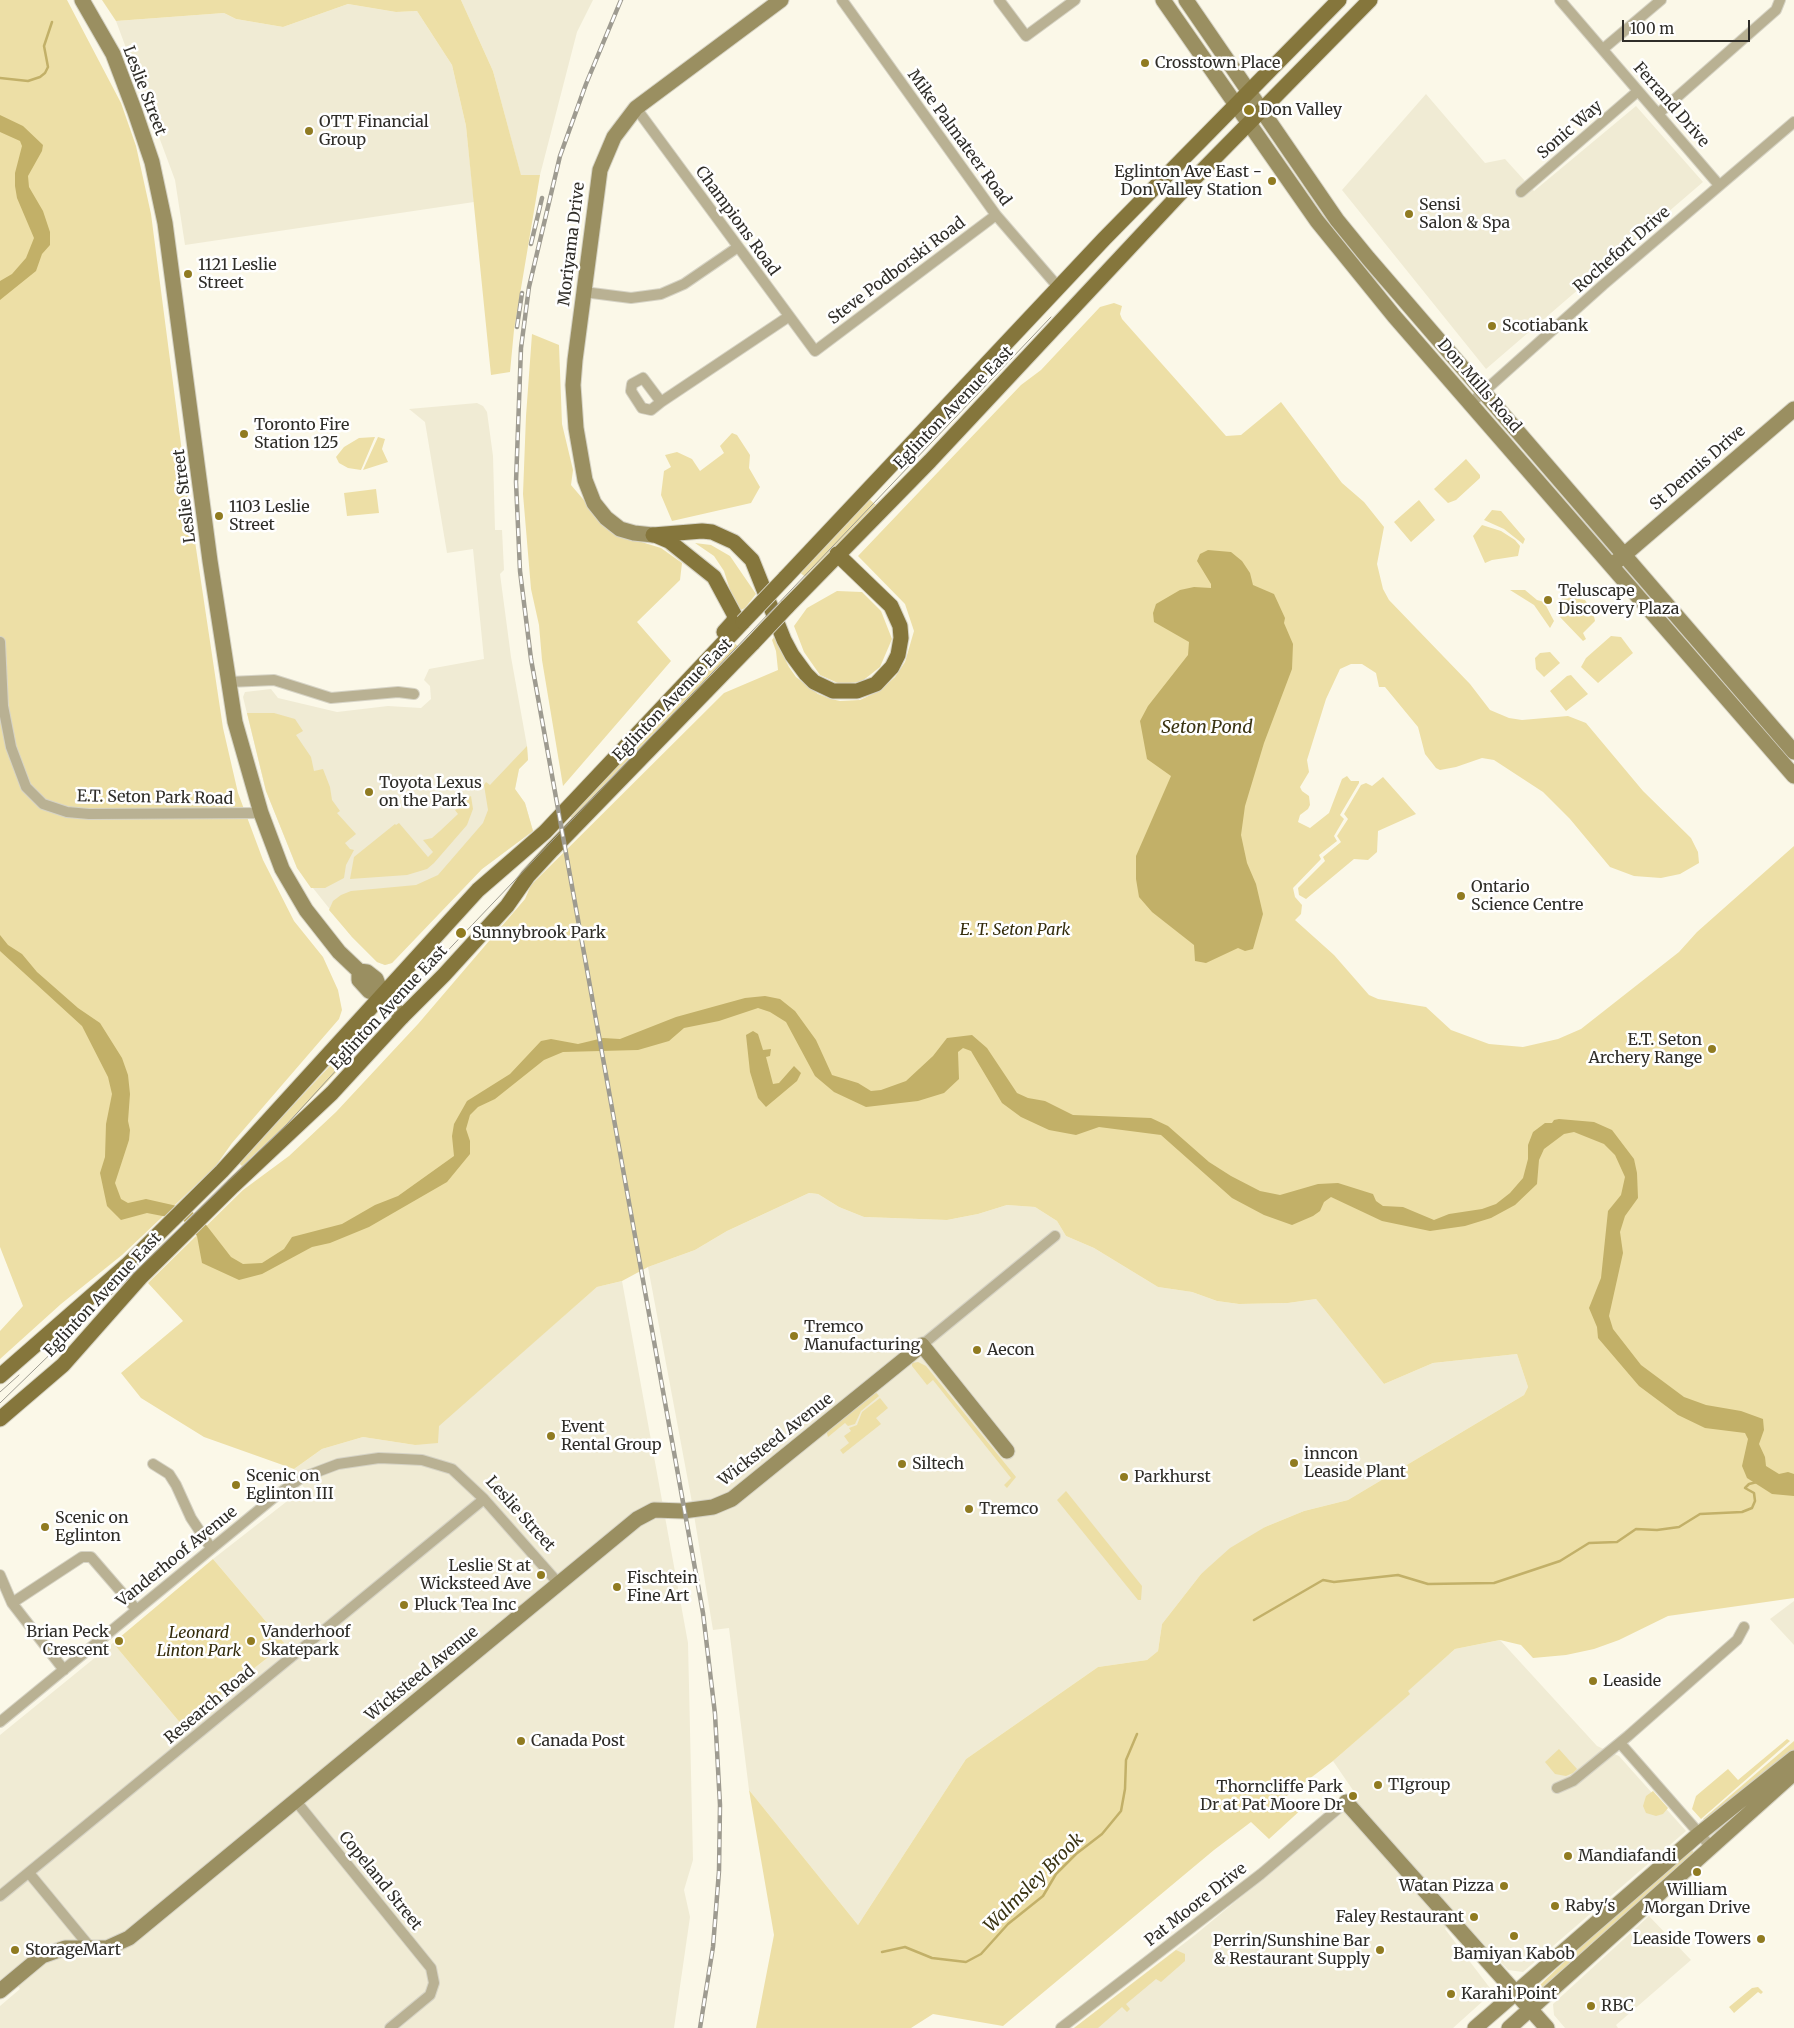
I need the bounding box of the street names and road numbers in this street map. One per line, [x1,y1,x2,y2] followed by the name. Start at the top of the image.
[118,44,170,138] street label: Leslie Street
[1629,59,1713,151] street label: Ferrand Drive
[903,66,1015,210] street label: Mike Palmateer Road
[1534,97,1606,163] street label: Sonic Way
[691,163,783,279] street label: Champions Road
[555,181,589,307] street label: Moriyama Drive
[1570,203,1674,297] street label: Rochefort Drive
[825,213,969,329] street label: Steve Podborski Road
[1433,335,1525,437] street label: Don Mills Road
[890,343,1018,473] street label: Eglinton Avenue East
[1647,421,1749,515] street label: St Dennis Drive
[170,448,200,544] street label: Leslie Street
[609,635,737,765] street label: Eglinton Avenue East
[77,787,233,809] street label: E.T. Seton Park Road
[326,942,452,1074] street label: Eglinton Avenue East
[40,1229,166,1361] street label: Eglinton Avenue East
[715,1389,837,1491] street label: Wicksteed Avenue
[481,1473,559,1555] street label: Leslie Street
[113,1503,241,1611] street label: Vanderhoof Avenue
[362,1623,482,1725] street label: Wicksteed Avenue
[161,1662,259,1748] street label: Research Road
[334,1828,426,1934] street label: Copeland Street
[1141,1859,1251,1951] street label: Pat Moore Drive

